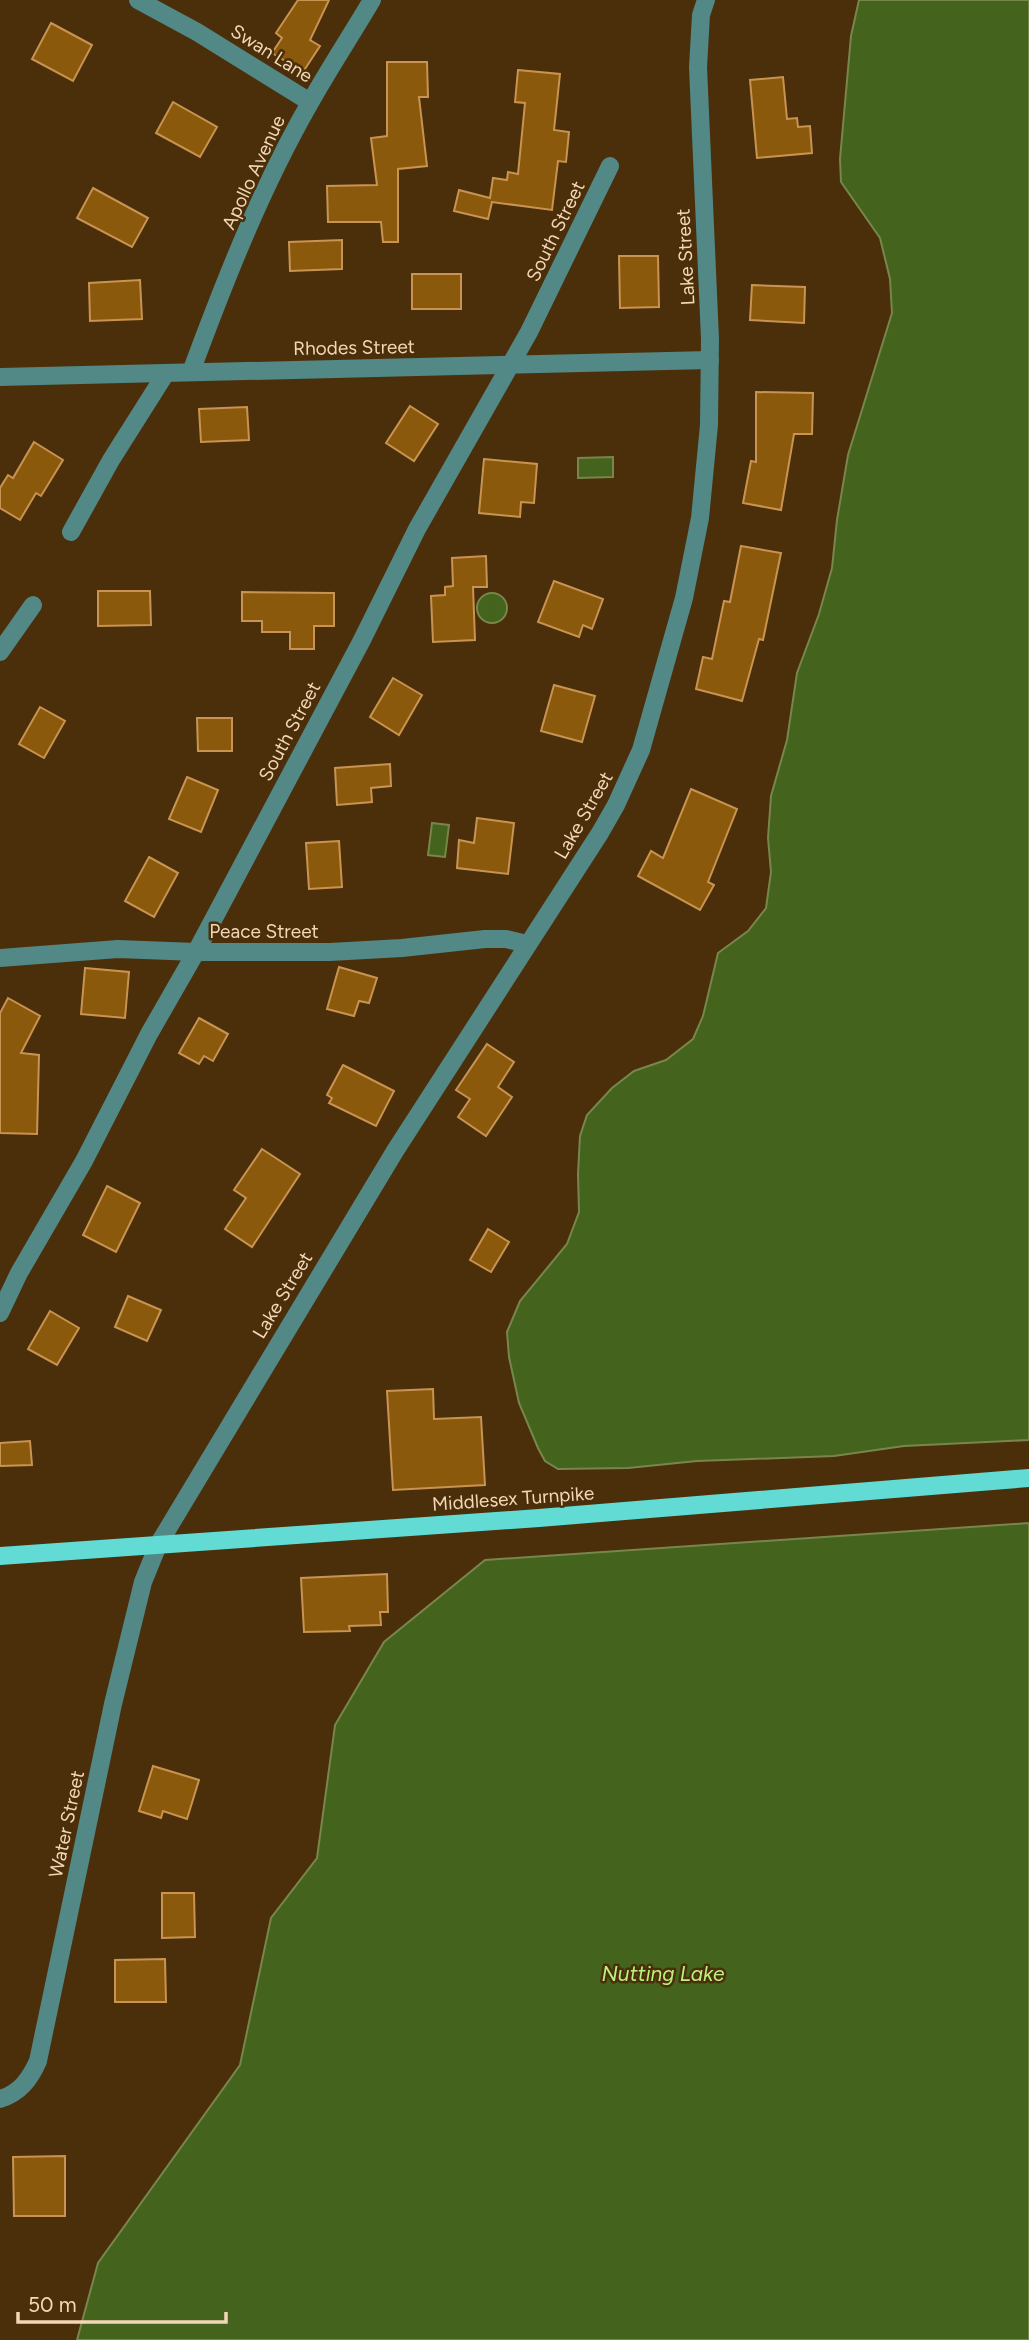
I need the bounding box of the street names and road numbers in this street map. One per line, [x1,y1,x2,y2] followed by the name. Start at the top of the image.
[227,19,317,88] street label: Swan Lane
[217,111,290,233] street label: Apollo Avenue
[521,177,590,285] street label: South Street
[671,208,700,306] street label: Lake Street
[293,335,415,360] street label: Rhodes Street
[254,678,325,785] street label: South Street
[549,768,618,863] street label: Lake Street
[209,920,319,943] street label: Peace Street
[248,1248,317,1343] street label: Lake Street
[431,1481,595,1516] street label: Middlesex Turnpike
[44,1768,89,1880] street label: Water Street

